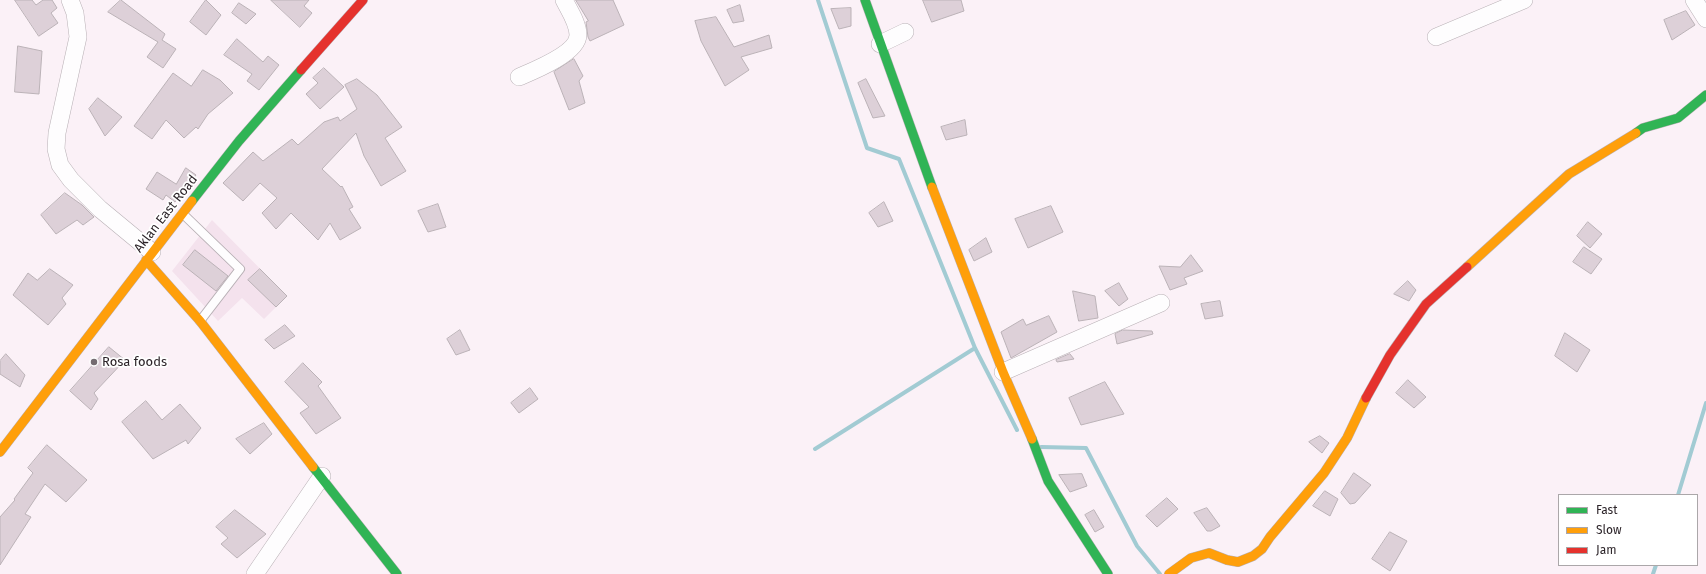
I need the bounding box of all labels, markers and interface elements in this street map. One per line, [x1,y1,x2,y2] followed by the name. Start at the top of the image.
[131,172,201,256] street label: Aklan East Road
[102,354,167,370] place label: Rosa foods
[89,357,99,367] marker: Rosa foods
[1558,494,1698,566] legend
[1596,503,1618,517] text: Fast
[1596,523,1622,537] text: Slow
[1596,543,1616,557] text: Jam

